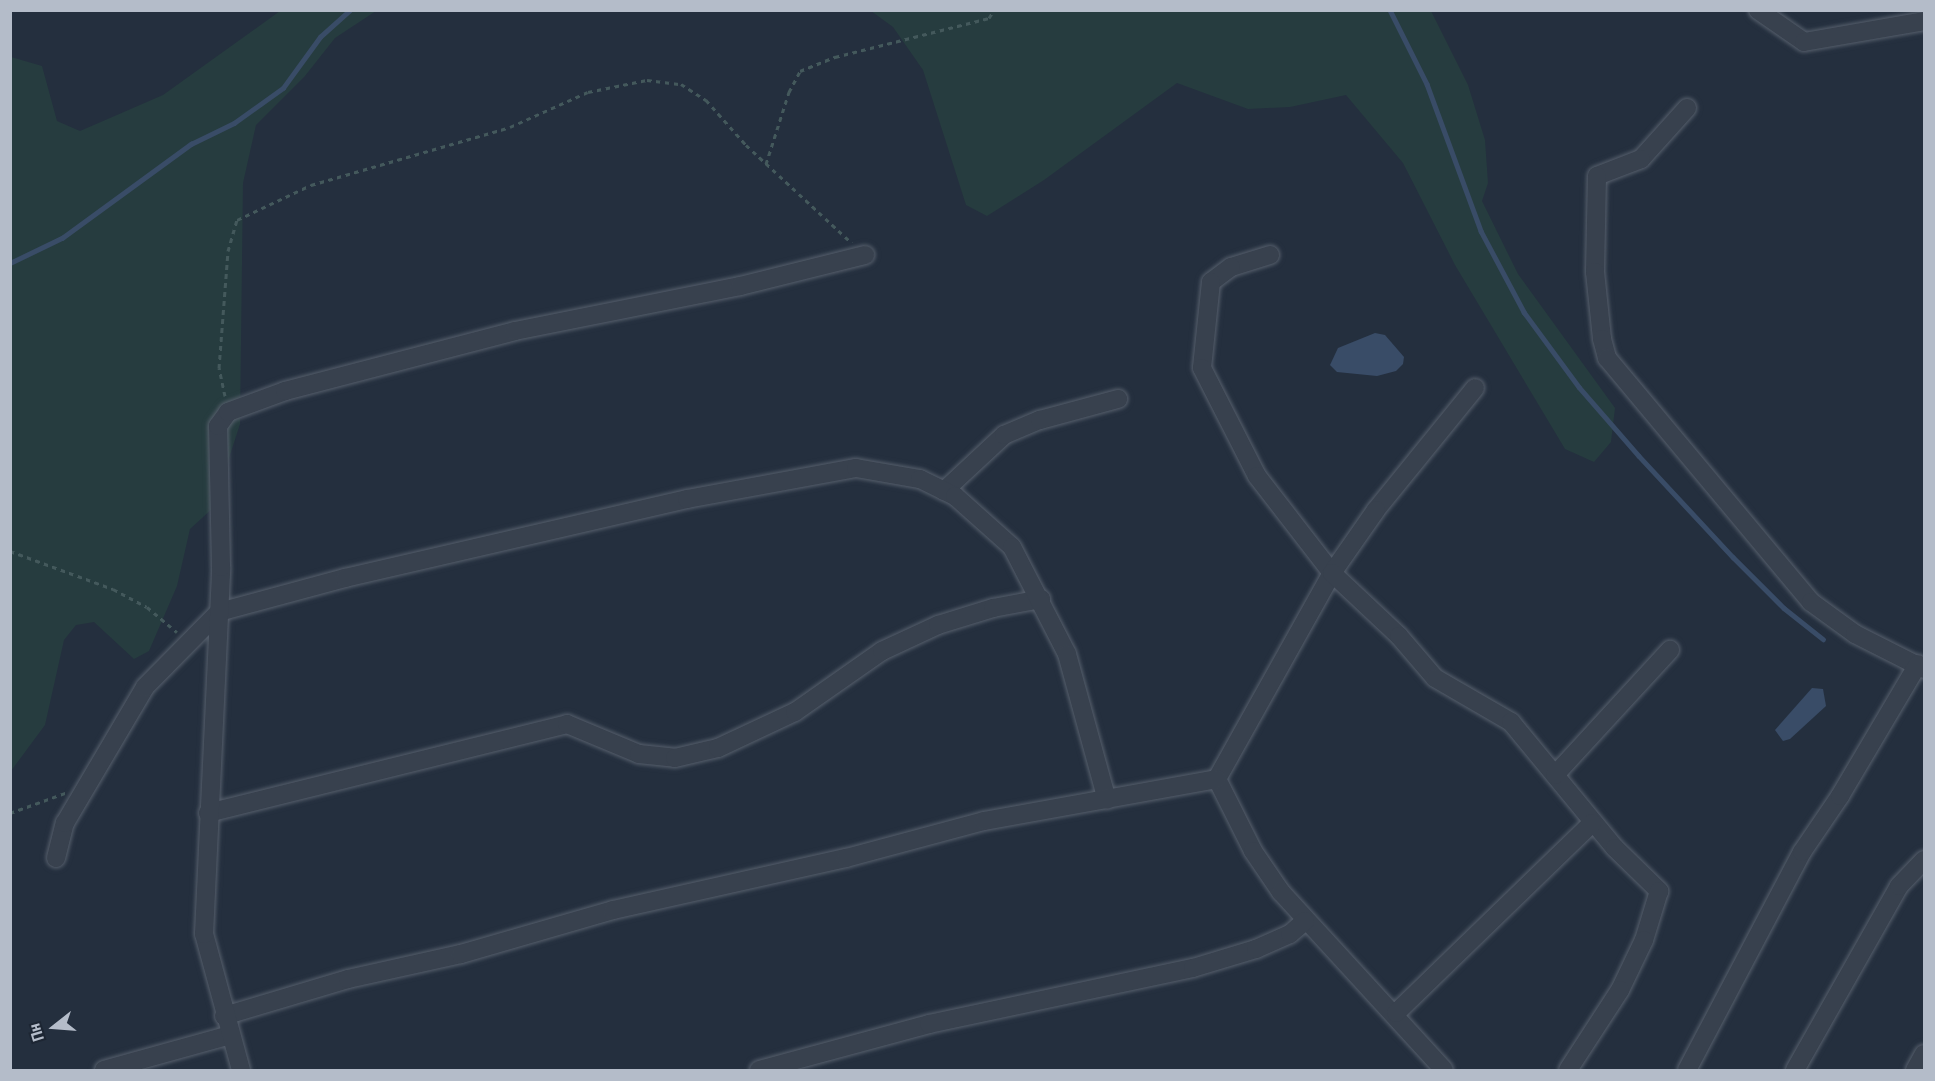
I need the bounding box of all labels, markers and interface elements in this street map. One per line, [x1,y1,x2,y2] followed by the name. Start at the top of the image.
[24,997,84,1057] north arrow
[25,1021,48,1044] text: Пн

